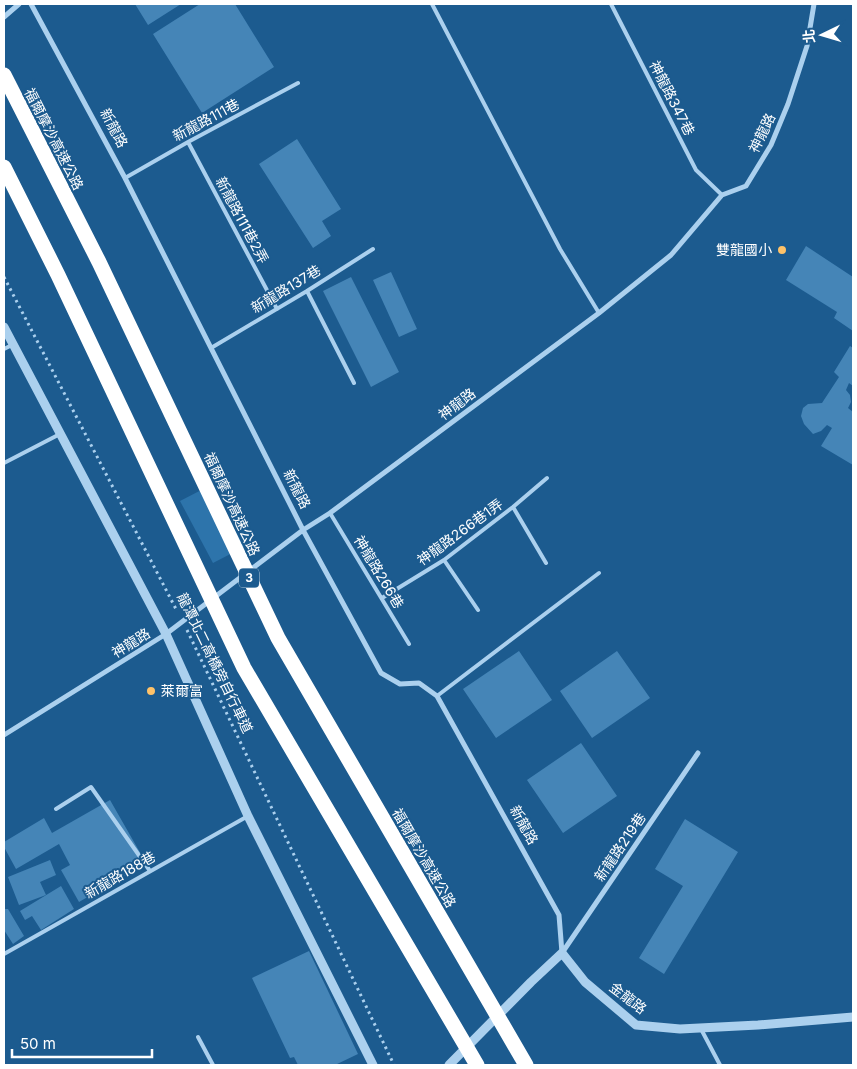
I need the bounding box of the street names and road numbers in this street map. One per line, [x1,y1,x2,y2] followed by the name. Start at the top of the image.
[646,58,699,138] street label: 神龍路347巷
[21,85,87,193] street label: 福爾摩沙高速公路
[170,95,242,144] street label: 新龍路111巷
[97,105,132,150] street label: 新龍路
[745,110,778,155] street label: 神龍路
[212,174,272,266] street label: 新龍路111巷2弄
[248,261,324,316] street label: 新龍路137巷
[435,384,479,423] street label: 神龍路
[201,449,264,558] street label: 福爾摩沙高速公路
[280,466,315,511] street label: 新龍路
[414,495,506,568] street label: 神龍路266巷1弄
[351,532,408,611] street label: 神龍路266巷
[239,568,259,588] road number: 3
[174,590,257,736] street label: 龍潭北二高橋旁自行車道
[108,624,153,661] street label: 神龍路
[507,802,542,847] street label: 新龍路
[389,805,460,910] street label: 福爾摩沙高速公路
[590,809,649,884] street label: 新龍路219巷
[81,847,158,902] street label: 新龍路188巷
[606,978,650,1017] street label: 金龍路

